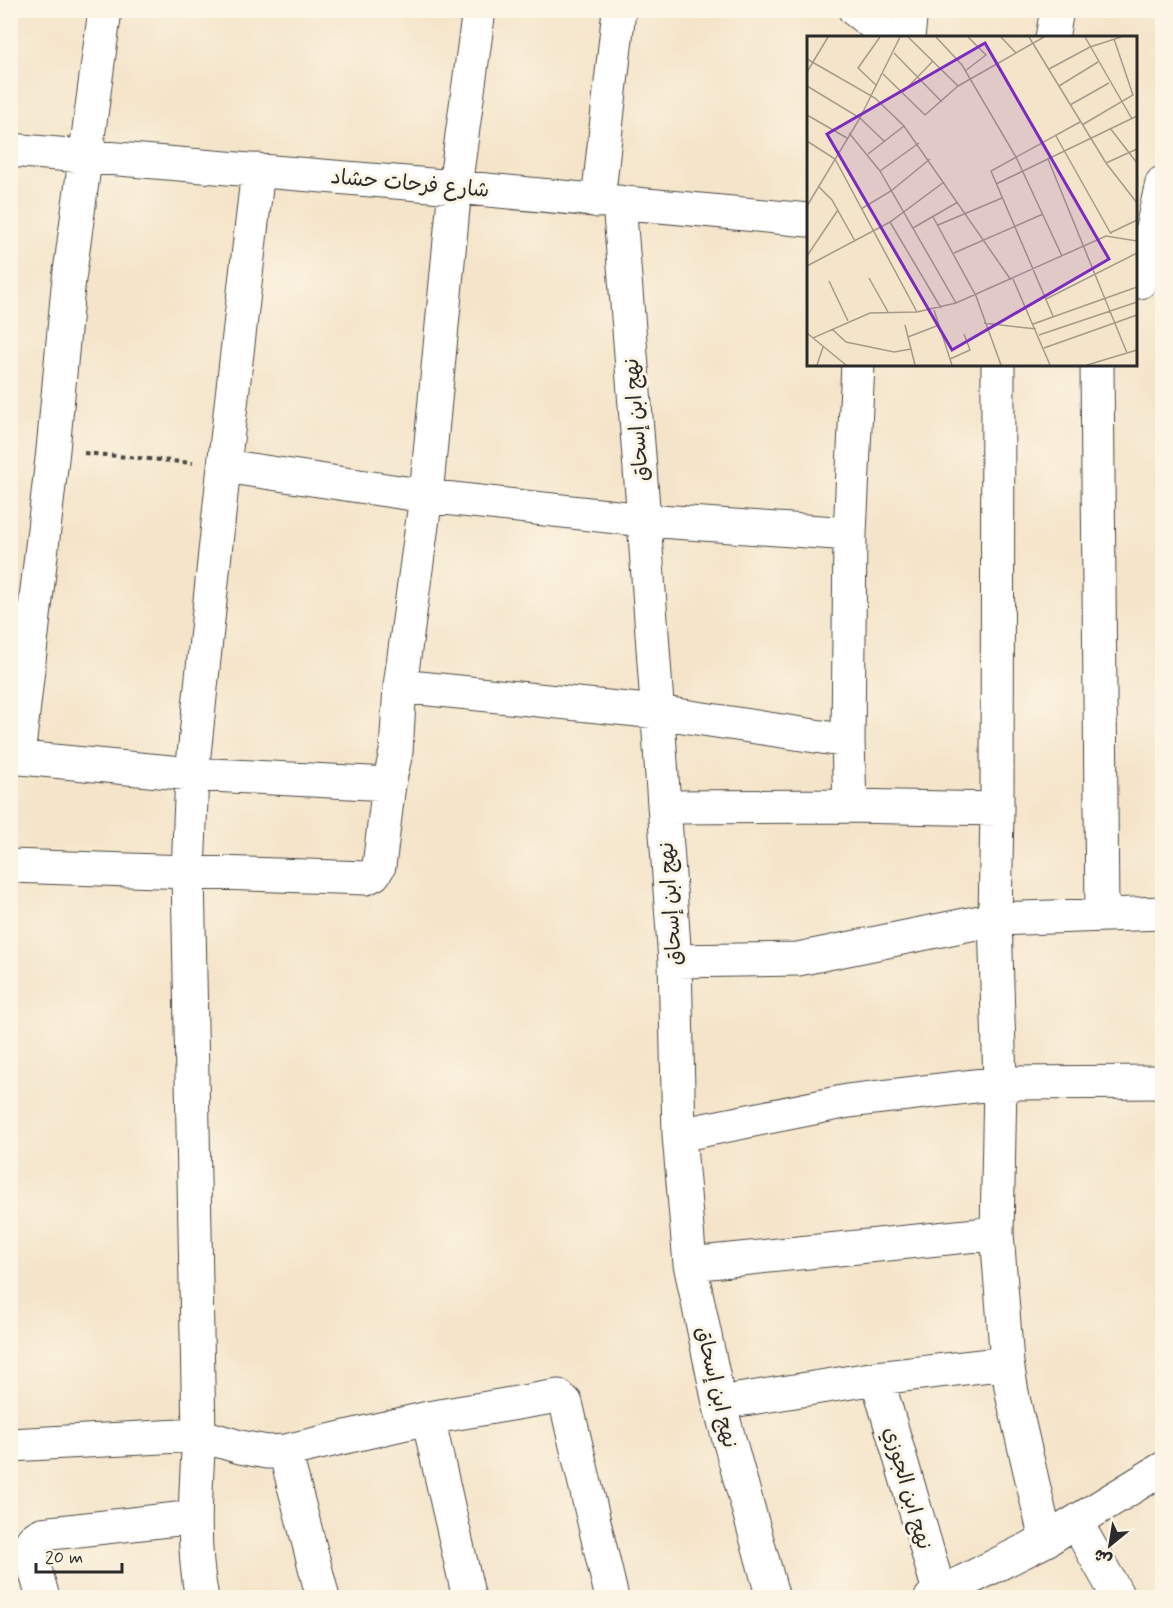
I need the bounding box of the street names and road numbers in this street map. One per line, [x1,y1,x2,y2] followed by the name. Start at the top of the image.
[329,163,490,205] street label: شارع فرحات حشاد
[618,357,656,483] street label: نهج ابن إسحاق
[653,841,689,967] street label: نهج ابن إسحاق
[688,1324,744,1451] street label: نهج ابن إسحاق
[876,1424,938,1553] street label: نهج ابن الجوزي

